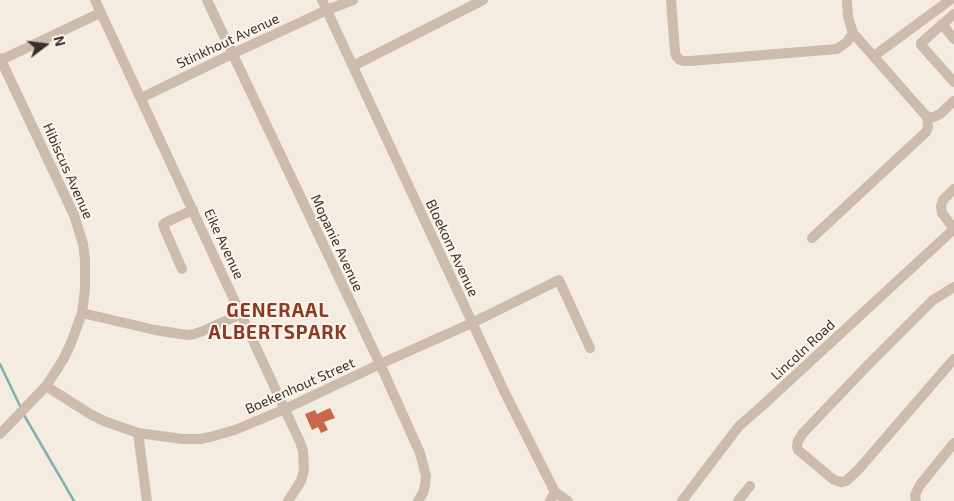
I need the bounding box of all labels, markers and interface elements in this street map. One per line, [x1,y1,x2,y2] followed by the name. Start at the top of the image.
[174,10,282,72] street label: Stinkhout Avenue
[20,20,70,70] north arrow
[50,34,69,48] text: N
[39,120,97,222] street label: Hibiscus Avenue
[307,192,367,294] street label: Mopanie Avenue
[422,197,482,299] street label: Bloekom Avenue
[200,206,248,282] street label: Eike Avenue
[207,300,349,344] district label: GENERAAL ALBERTSPARK
[768,316,838,384] street label: Lincoln Road
[243,354,357,418] street label: Boekenhout Street

